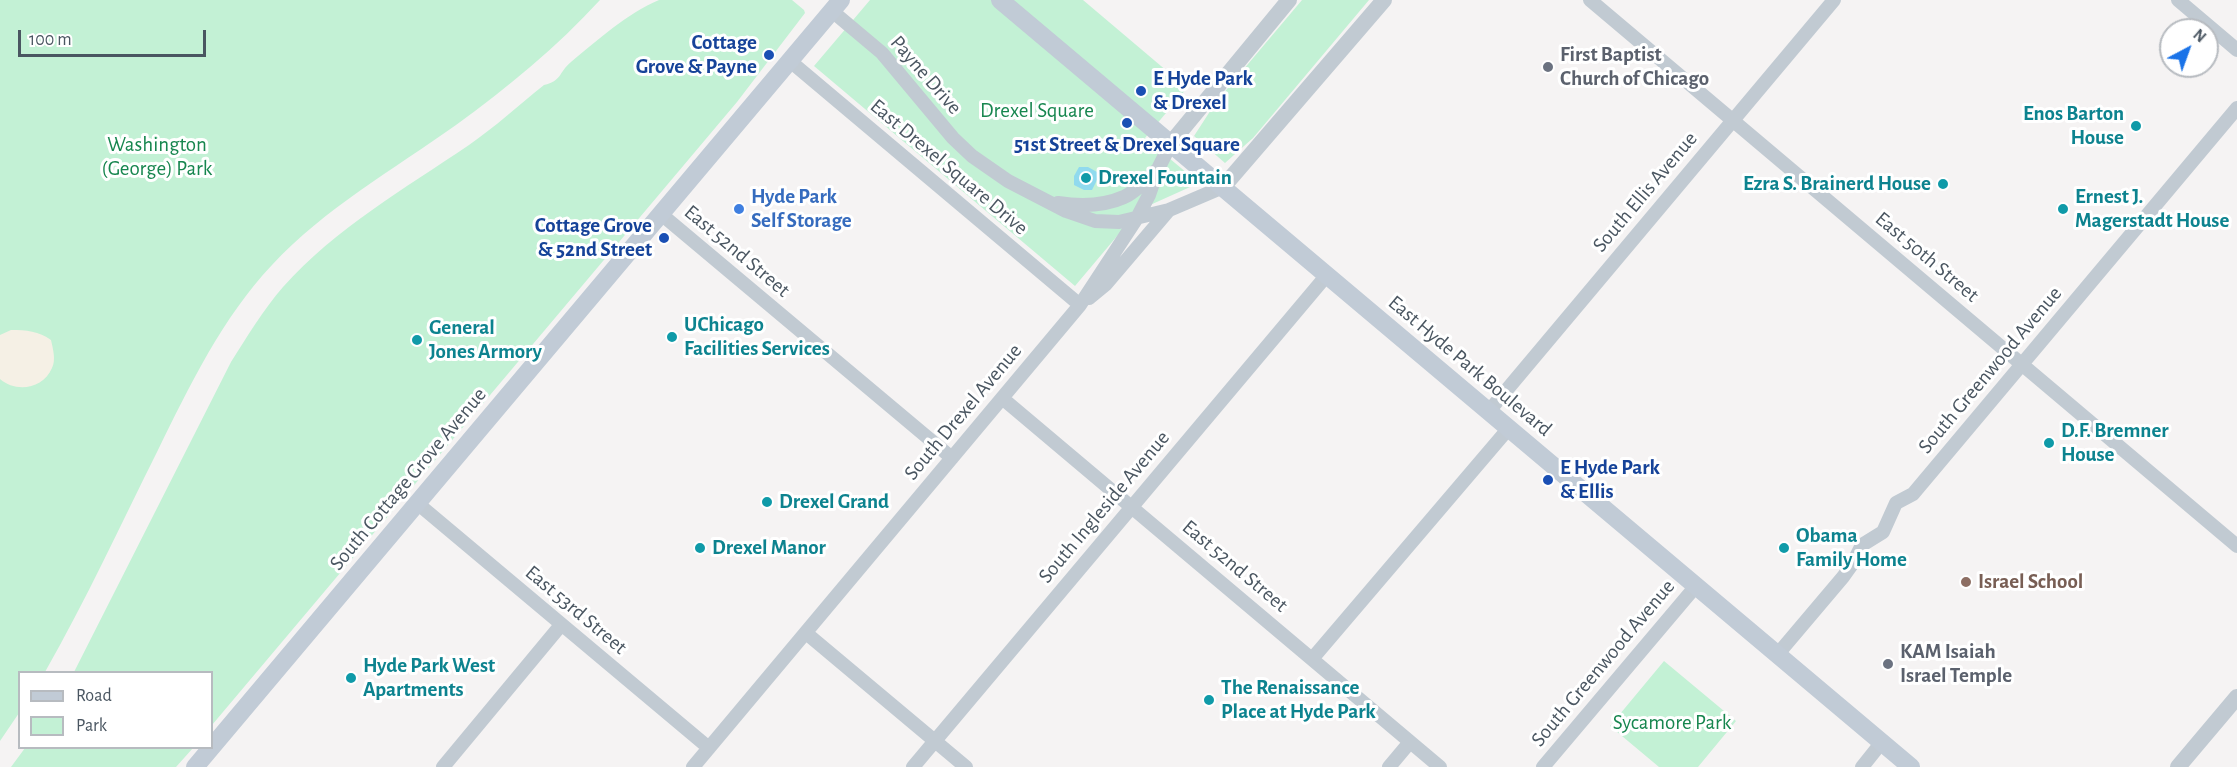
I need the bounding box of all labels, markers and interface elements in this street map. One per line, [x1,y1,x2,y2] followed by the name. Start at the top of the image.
[21,18,208,56] scale bar
[2159,18,2219,78] north arrow
[2190,26,2209,46] text: N
[636,30,757,80] place label: Cottage Grove & Payne
[885,30,967,120] street label: Payne Drive
[29,31,72,49] text: 100 m
[1560,42,1709,92] place label: First Baptist Church of Chicago
[762,48,776,62] marker: Cottage Grove & Payne
[1541,60,1555,74] marker: First Baptist Church of Chicago
[1153,66,1253,116] place label: E Hyde Park & Drexel
[1134,84,1148,98] marker: E Hyde Park & Drexel
[865,94,1033,240] street label: East Drexel Square Drive
[980,98,1094,124] park label: Drexel Square
[2023,101,2124,151] place label: Enos Barton House
[1120,116,1134,130] marker: 51st Street & Drexel Square
[2129,119,2143,133] marker: Enos Barton House
[1587,127,1703,257] street label: South Ellis Avenue
[102,132,212,182] park label: Washington (George) Park
[1014,132,1240,158] place label: 51st Street & Drexel Square
[1098,165,1232,191] place label: Drexel Fountain
[1079,171,1093,185] marker: Drexel Fountain
[1743,171,1931,197] place label: Ezra S. Brainerd House
[1936,177,1950,191] marker: Ezra S. Brainerd House
[751,184,852,234] place label: Hyde Park Self Storage
[2075,184,2229,234] place label: Ernest J. Magerstadt House
[679,199,795,303] street label: East 52nd Street
[732,202,746,216] marker: Hyde Park Self Storage
[2056,202,2070,216] marker: Ernest J. Magerstadt House
[1870,206,1984,308] street label: East 50th Street
[535,213,652,263] place label: Cottage Grove & 52nd Street
[657,231,671,245] marker: Cottage Grove & 52nd Street
[1913,281,2067,459] street label: South Greenwood Avenue
[1383,290,1557,442] street label: East Hyde Park Boulevard
[684,312,830,362] place label: UChicago Facilities Services
[429,315,542,365] place label: General Jones Armory
[665,330,679,344] marker: UChicago Facilities Services
[410,333,424,347] marker: General Jones Armory
[899,339,1027,485] street label: South Drexel Avenue
[324,383,492,575] street label: South Cottage Grove Avenue
[2061,418,2169,468] place label: D.F. Bremner House
[1033,426,1175,588] street label: South Ingleside Avenue
[2042,436,2056,450] marker: D.F. Bremner House
[1560,455,1660,505] place label: E Hyde Park & Ellis
[1541,473,1555,487] marker: E Hyde Park & Ellis
[779,489,889,515] place label: Drexel Grand
[760,495,774,509] marker: Drexel Grand
[1177,514,1293,618] street label: East 52nd Street
[1796,523,1907,573] place label: Obama Family Home
[712,535,826,561] place label: Drexel Manor
[693,541,707,555] marker: Drexel Manor
[1777,541,1791,555] marker: Obama Family Home
[520,560,632,660] street label: East 53rd Street
[1978,569,2083,595] place label: Israel School
[1526,574,1680,752] street label: South Greenwood Avenue
[1959,575,1973,589] marker: Israel School
[1900,639,2012,689] place label: KAM Isaiah Israel Temple
[363,653,495,703] place label: Hyde Park West Apartments
[1881,657,1895,671] marker: KAM Isaiah Israel Temple
[18,671,213,749] legend
[344,671,358,685] marker: Hyde Park West Apartments
[1221,675,1376,725] place label: The Renaissance Place at Hyde Park
[76,687,112,705] text: Road
[1202,693,1216,707] marker: The Renaissance Place at Hyde Park
[1613,710,1731,736] park label: Sycamore Park
[76,717,107,735] text: Park

